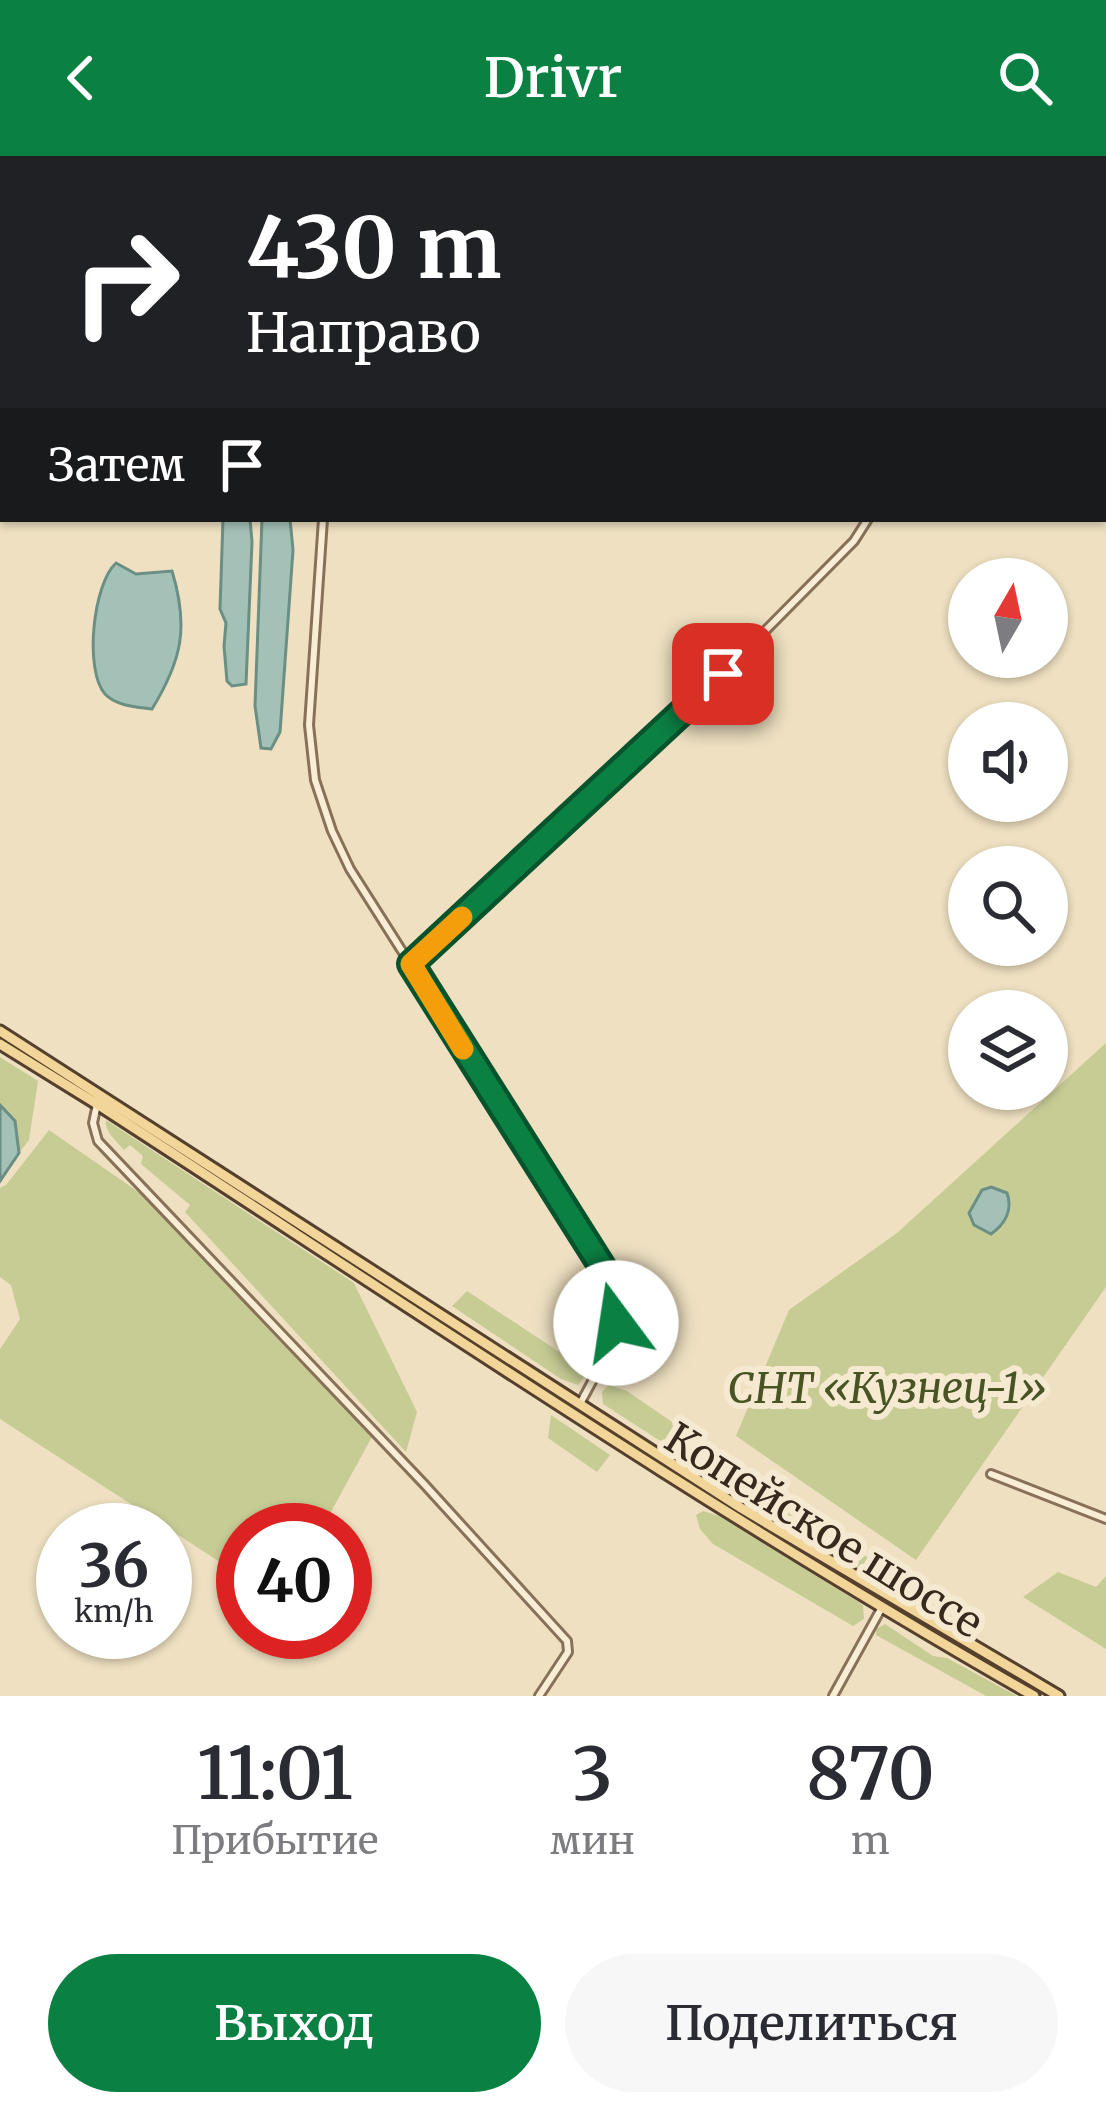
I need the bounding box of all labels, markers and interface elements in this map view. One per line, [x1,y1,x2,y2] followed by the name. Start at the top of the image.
[484,44,622,112] text: Drivr
[48,45,114,111] icon: back
[992,45,1058,111] icon: search
[246,195,501,301] text: 430 m
[48,204,204,360] icon: right
[246,299,481,367] text: Направо
[209,432,275,498] icon: arrive
[48,437,185,493] text: Затем
[948,558,1068,678] north arrow
[948,558,1068,1110] map controls
[672,623,774,725] pin
[690,641,756,707] icon: arrive
[948,702,1068,822] button: sound
[948,846,1068,966] button: search
[948,990,1068,1110] button: layers
[553,1260,679,1386] position arrow
[727,1362,1047,1414] park label: СНТ «Кузнец-1»
[656,1411,992,1649] street label: Копейское шоссе
[216,1503,372,1659] speed limit sign: 40
[79,1528,149,1603] text: 36
[74,1592,154,1630] text: km/h
[197,1728,353,1819] text: 11:01
[572,1728,613,1819] text: 3
[806,1728,935,1819] text: 870
[171,1816,378,1865] text: Прибытие
[550,1816,635,1865] text: мин
[851,1816,890,1865] text: m
[48,1954,541,2092] button: Выход
[565,1954,1058,2092] button: Поделиться

